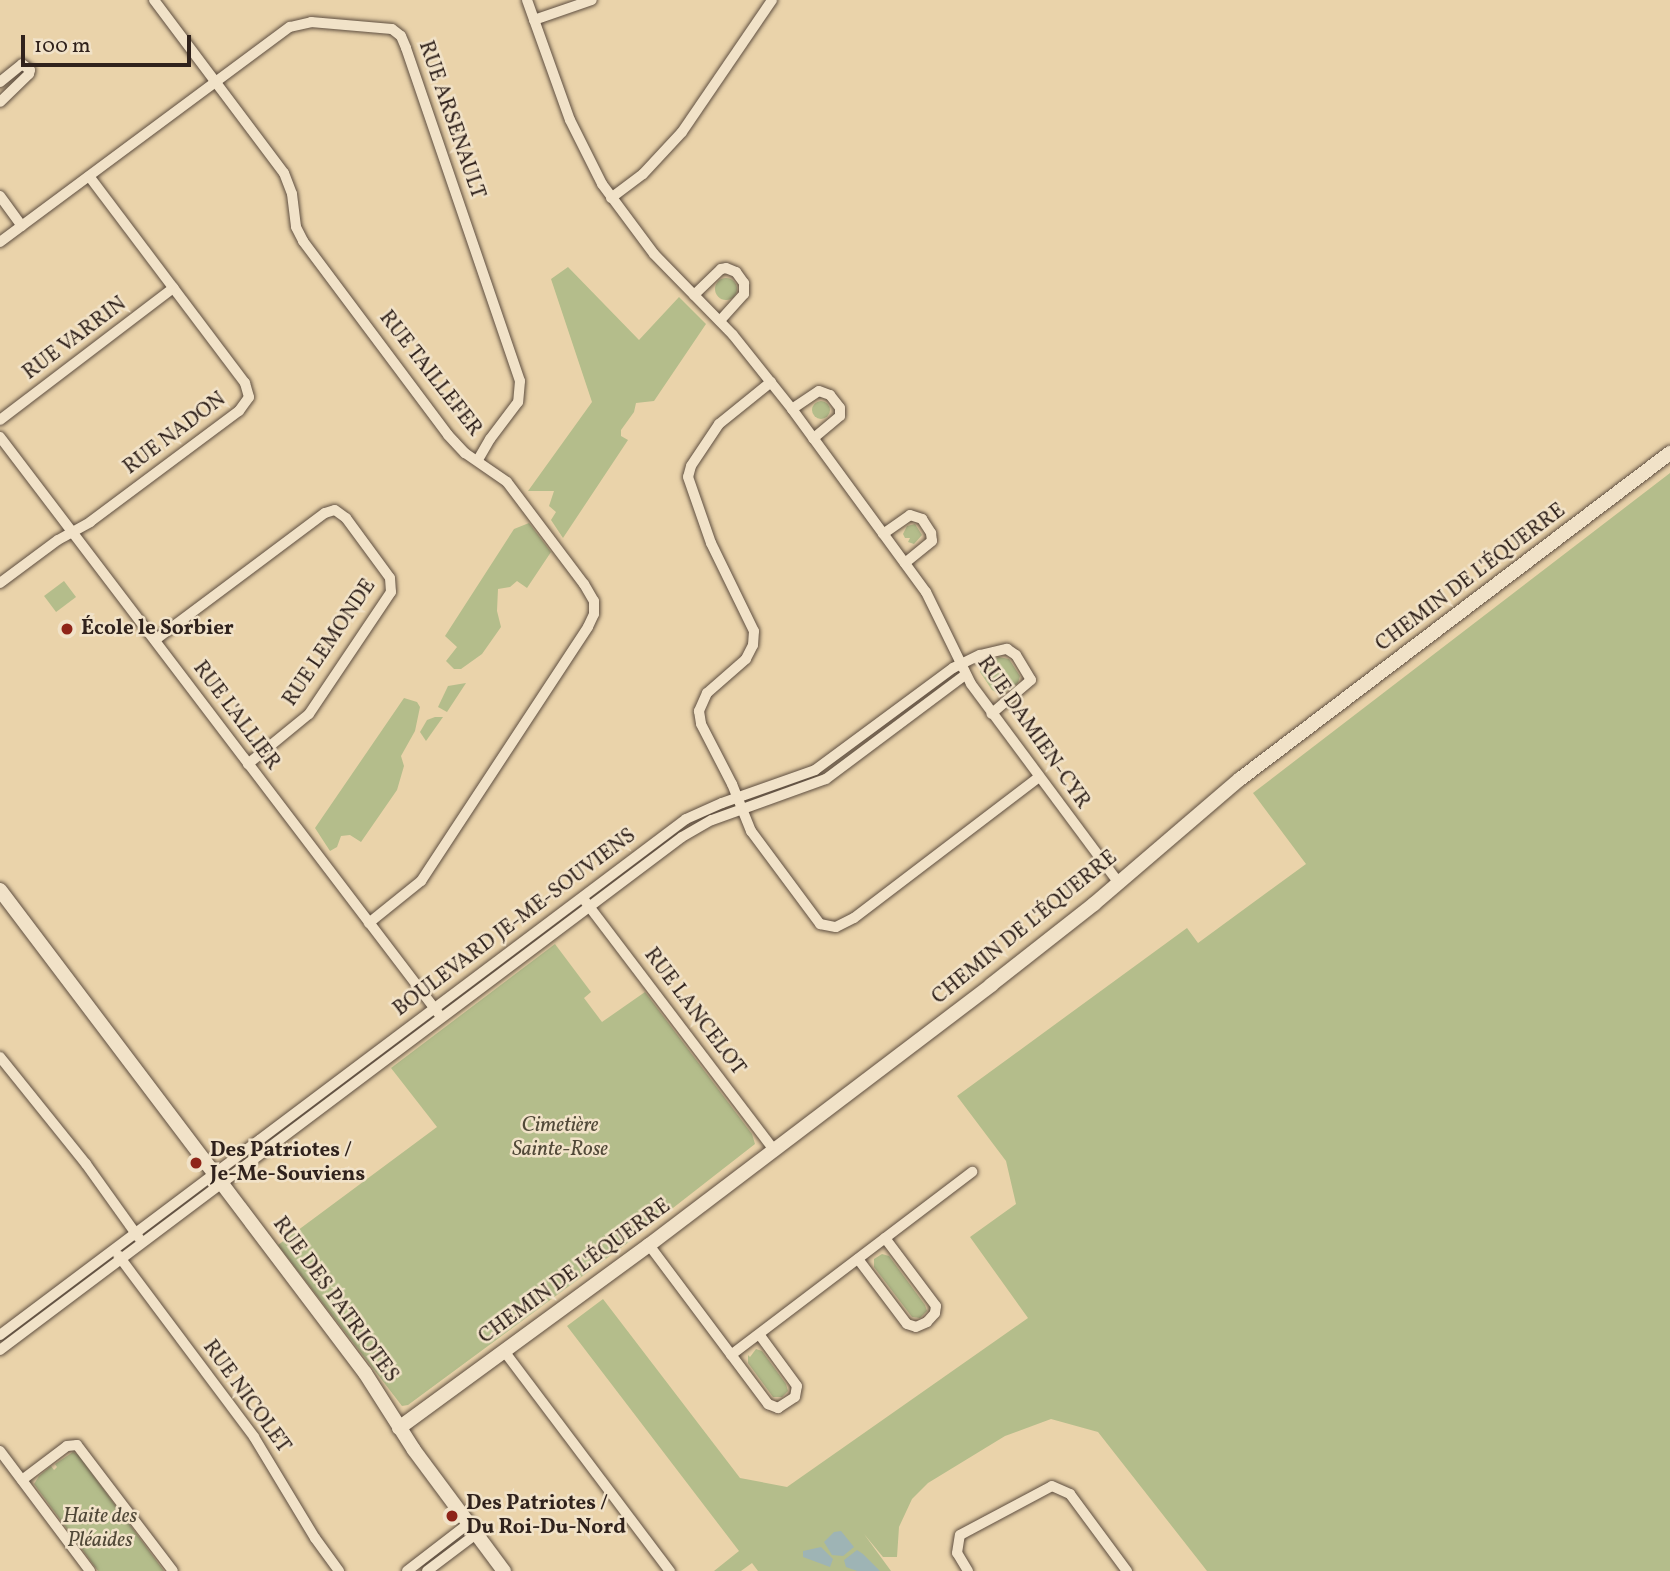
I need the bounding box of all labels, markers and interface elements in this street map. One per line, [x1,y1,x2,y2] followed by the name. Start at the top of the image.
[24,21,194,65] scale bar
[34,32,91,61] text: 100 m
[412,38,490,202] street label: RUE ARSENAULT
[18,292,132,386] street label: RUE VARRIN
[373,306,487,442] street label: RUE TAILLEFER
[119,387,231,481] street label: RUE NADON
[1371,498,1571,658] street label: CHEMIN DE L'ÉQUERRE
[278,575,382,711] street label: RUE LEMONDE
[81,616,234,642] place label: École le Sorbier
[59,621,75,637] marker: École le Sorbier
[971,652,1095,814] street label: RUE DAMIEN-CYR
[187,657,285,775] street label: RUE L'ALLIER
[389,824,641,1022] street label: BOULEVARD JE-ME-SOUVIENS
[927,846,1123,1010] street label: CHEMIN DE L'ÉQUERRE
[638,943,750,1081] street label: RUE LANCELOT
[512,1113,608,1163] park label: Cimetière Sainte-Rose
[210,1138,365,1188] place label: Des Patriotes / Je-Me-Souviens
[188,1155,204,1171] marker: Des Patriotes / Je-Me-Souviens
[474,1194,676,1350] street label: CHEMIN DE L'ÉQUERRE
[267,1212,403,1388] street label: RUE DES PATRIOTES
[197,1336,295,1458] street label: RUE NICOLET
[466,1491,626,1541] place label: Des Patriotes / Du Roi-Du-Nord
[63,1504,137,1554] park label: Haite des Pléaides
[444,1508,460,1524] marker: Des Patriotes / Du Roi-Du-Nord

